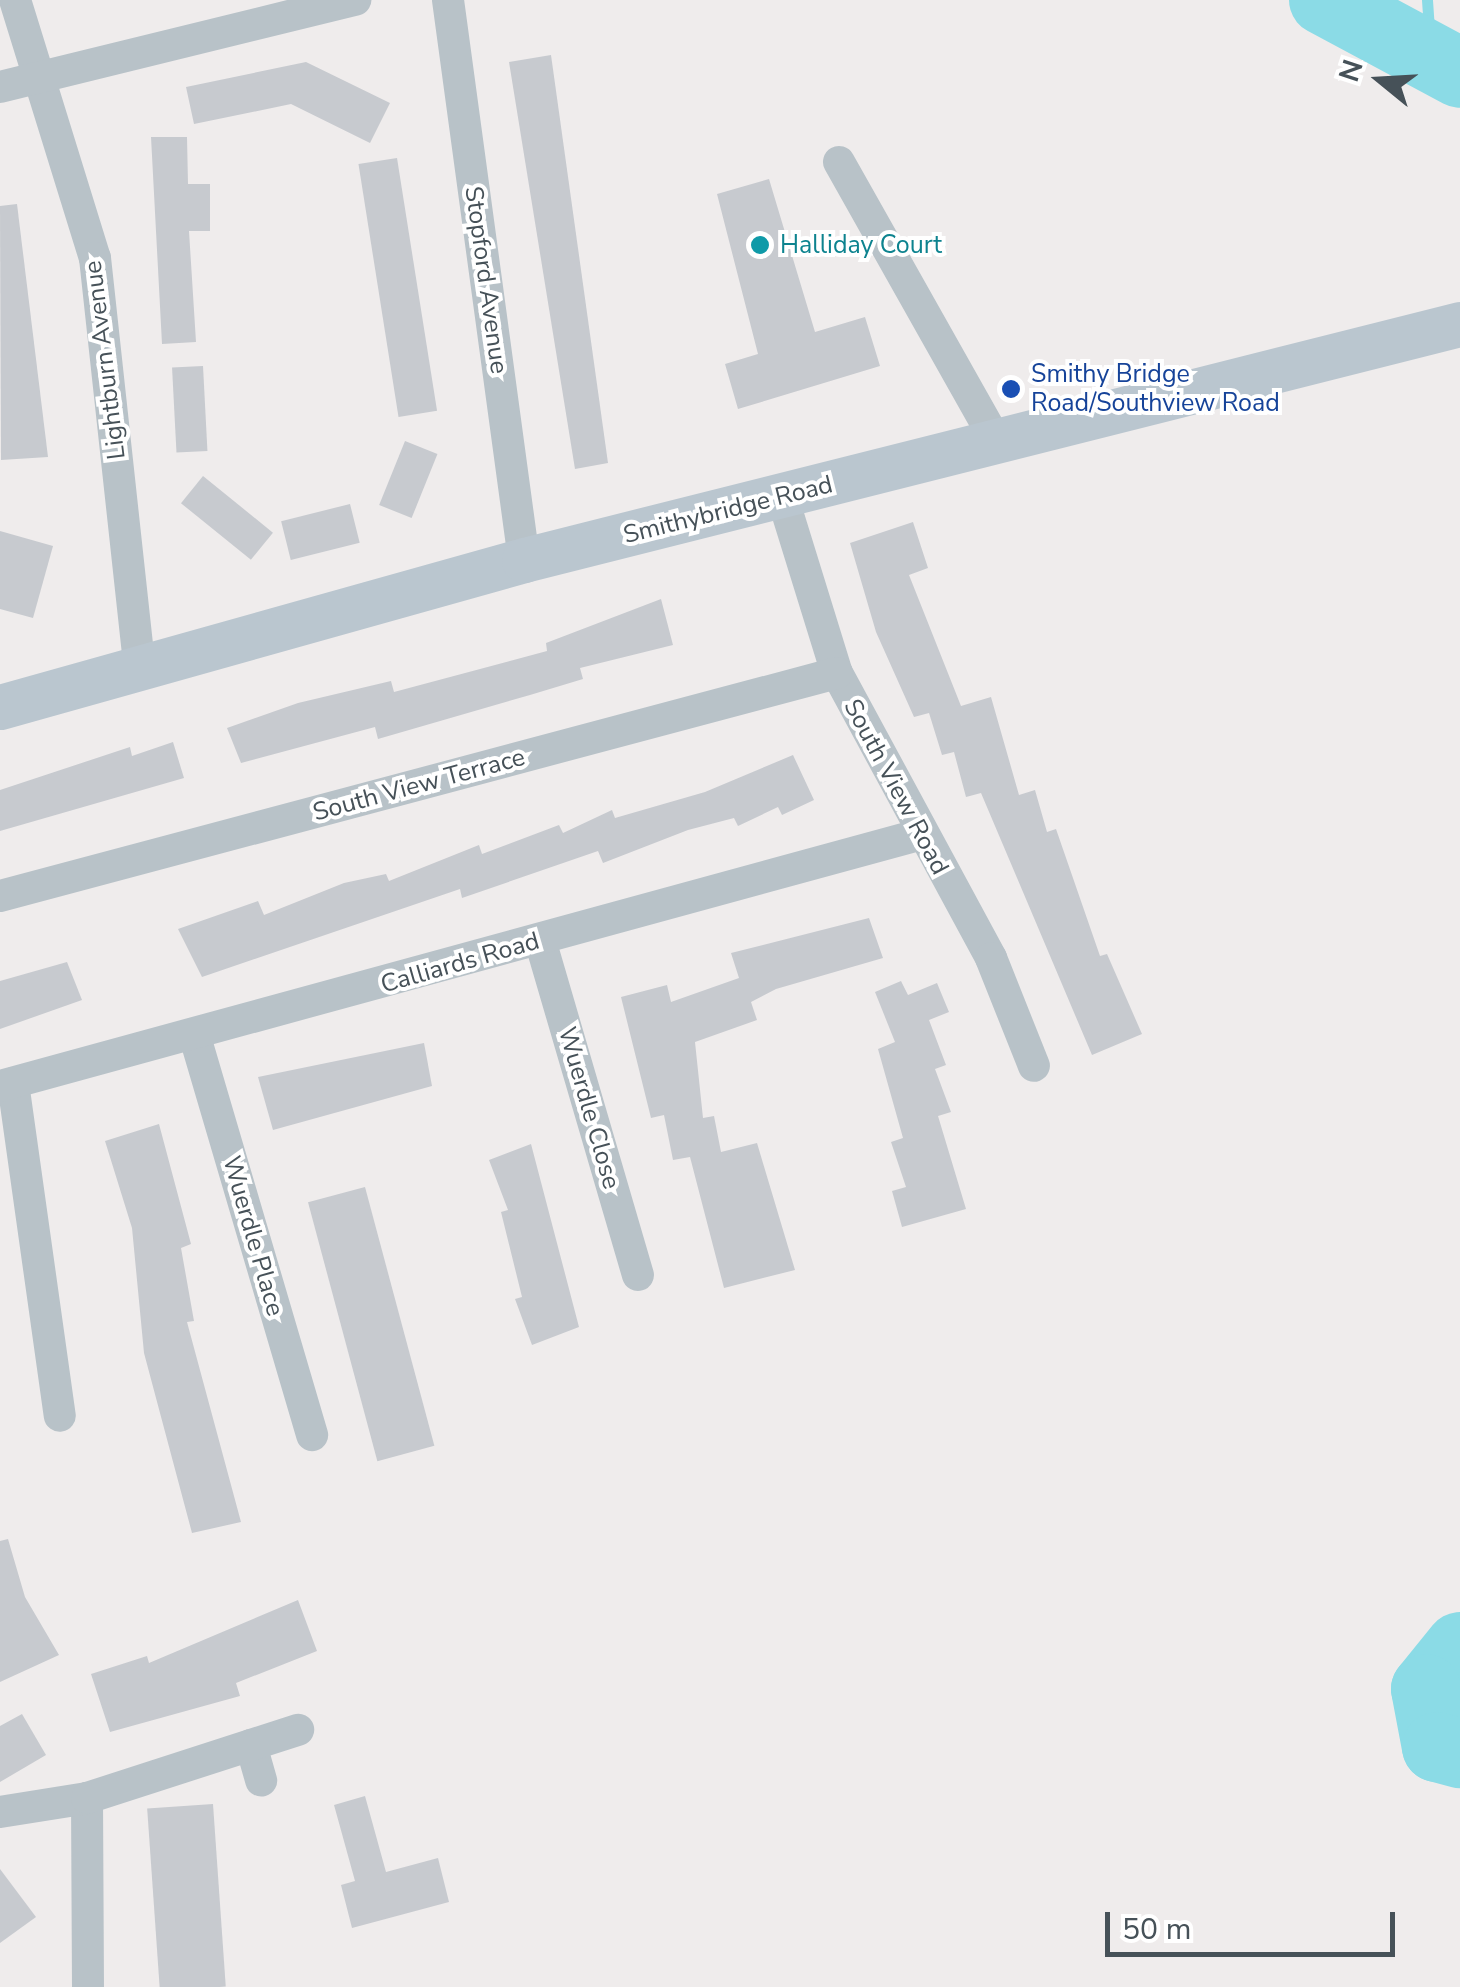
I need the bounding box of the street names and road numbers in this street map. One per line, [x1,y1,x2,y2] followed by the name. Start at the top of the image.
[458,184,514,376] street label: Stopford Avenue
[78,259,132,461] street label: Lightburn Avenue
[620,469,836,551] street label: Smithybridge Road
[837,694,955,880] street label: South View Road
[310,742,528,828] street label: South View Terrace
[377,926,543,1000] street label: Calliards Road
[552,1023,626,1193] street label: Wuerdle Close
[216,1153,290,1319] street label: Wuerdle Place

